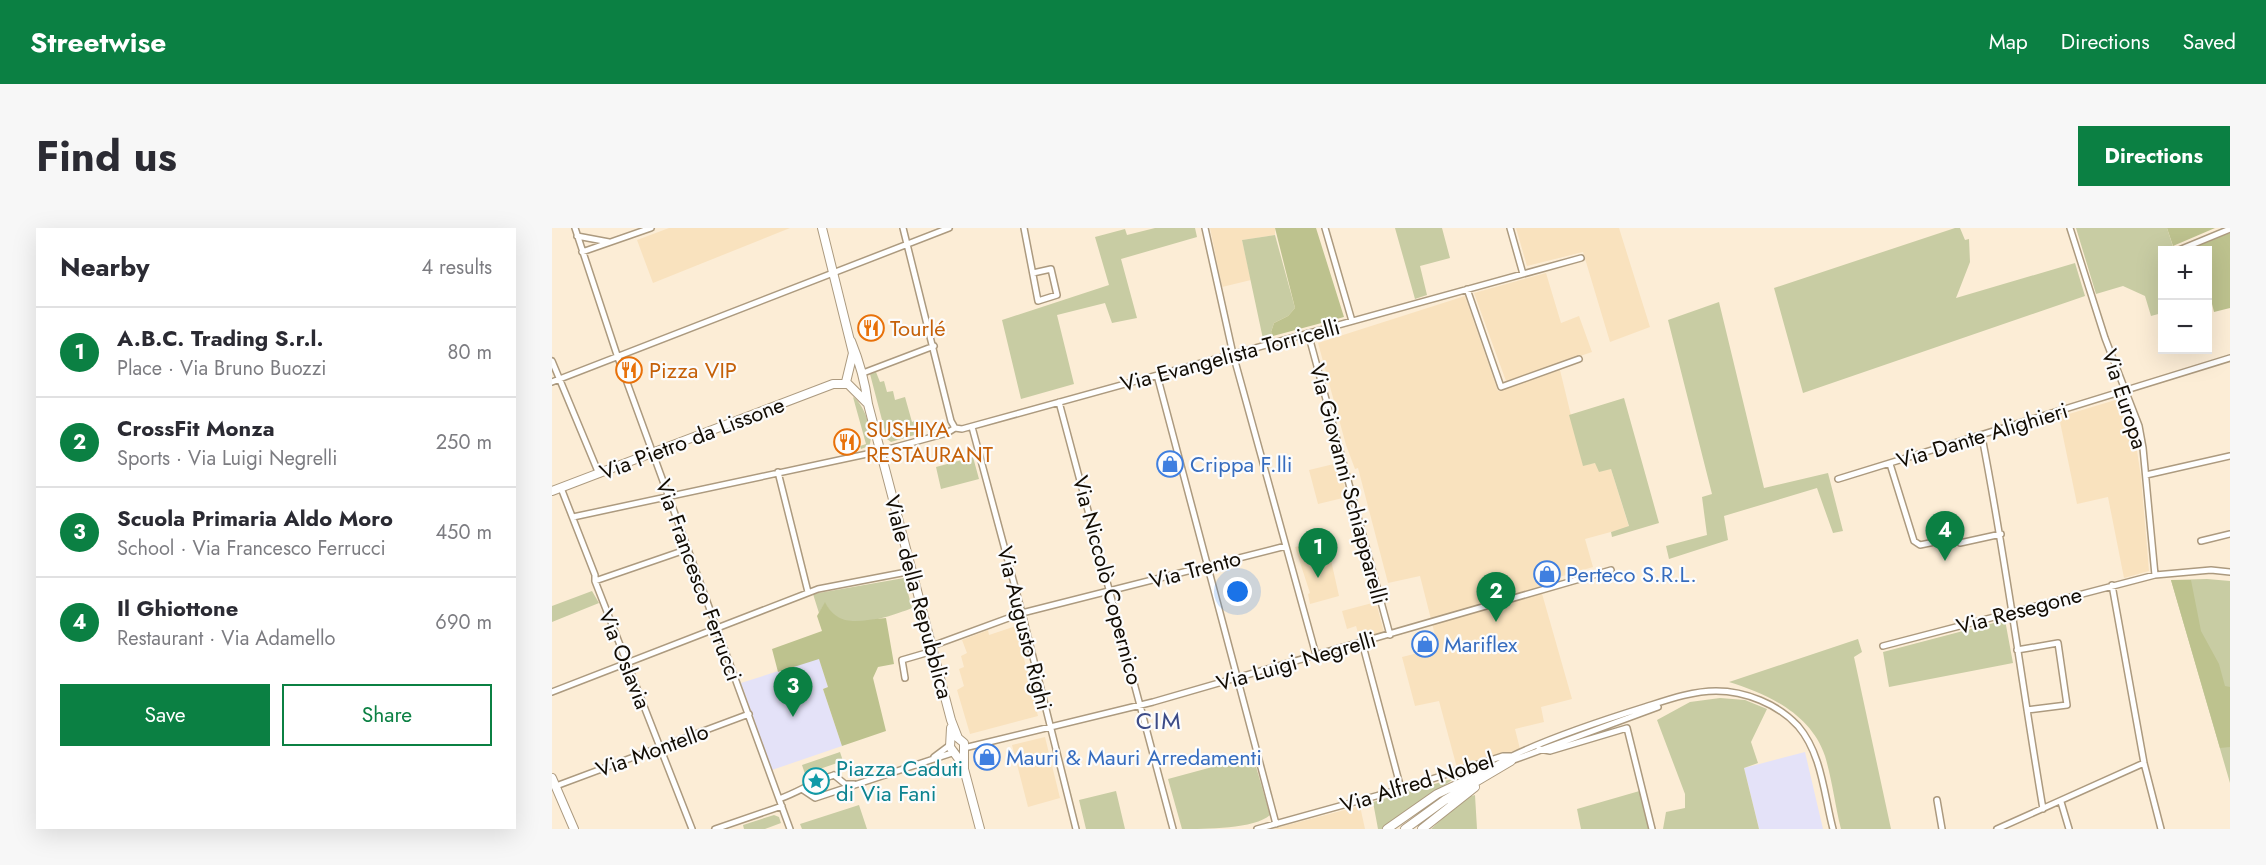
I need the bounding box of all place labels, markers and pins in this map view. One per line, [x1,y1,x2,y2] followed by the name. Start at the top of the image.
[890,312,946,344] place label: Tourlé
[856,313,886,343] restaurant icon: Tourlé
[649,354,737,386] place label: Pizza VIP
[614,355,644,385] restaurant icon: Pizza VIP
[866,413,994,470] place label: SUSHIYA RESTAURANT
[832,427,862,457] restaurant icon: SUSHIYA RESTAURANT
[1190,448,1293,480] place label: Crippa F.lli
[1155,449,1185,479] shop icon: Crippa F.lli
[1926,512,1964,561] pin: 4
[1298,528,1338,578] pin: 1
[1566,558,1697,590] place label: Perteco S.R.L.
[1532,559,1562,589] shop icon: Perteco S.R.L.
[1476,572,1516,622] pin: 2
[1444,628,1518,660] place label: Mariflex
[1410,629,1440,659] shop icon: Mariflex
[774,668,812,717] pin: 3
[1006,741,1262,773] place label: Mauri & Mauri Arredamenti
[972,742,1002,772] shop icon: Mauri & Mauri Arredamenti
[836,752,963,809] place label: Piazza Caduti di Via Fani
[801,766,831,796] place icon: Piazza Caduti di Via Fani

